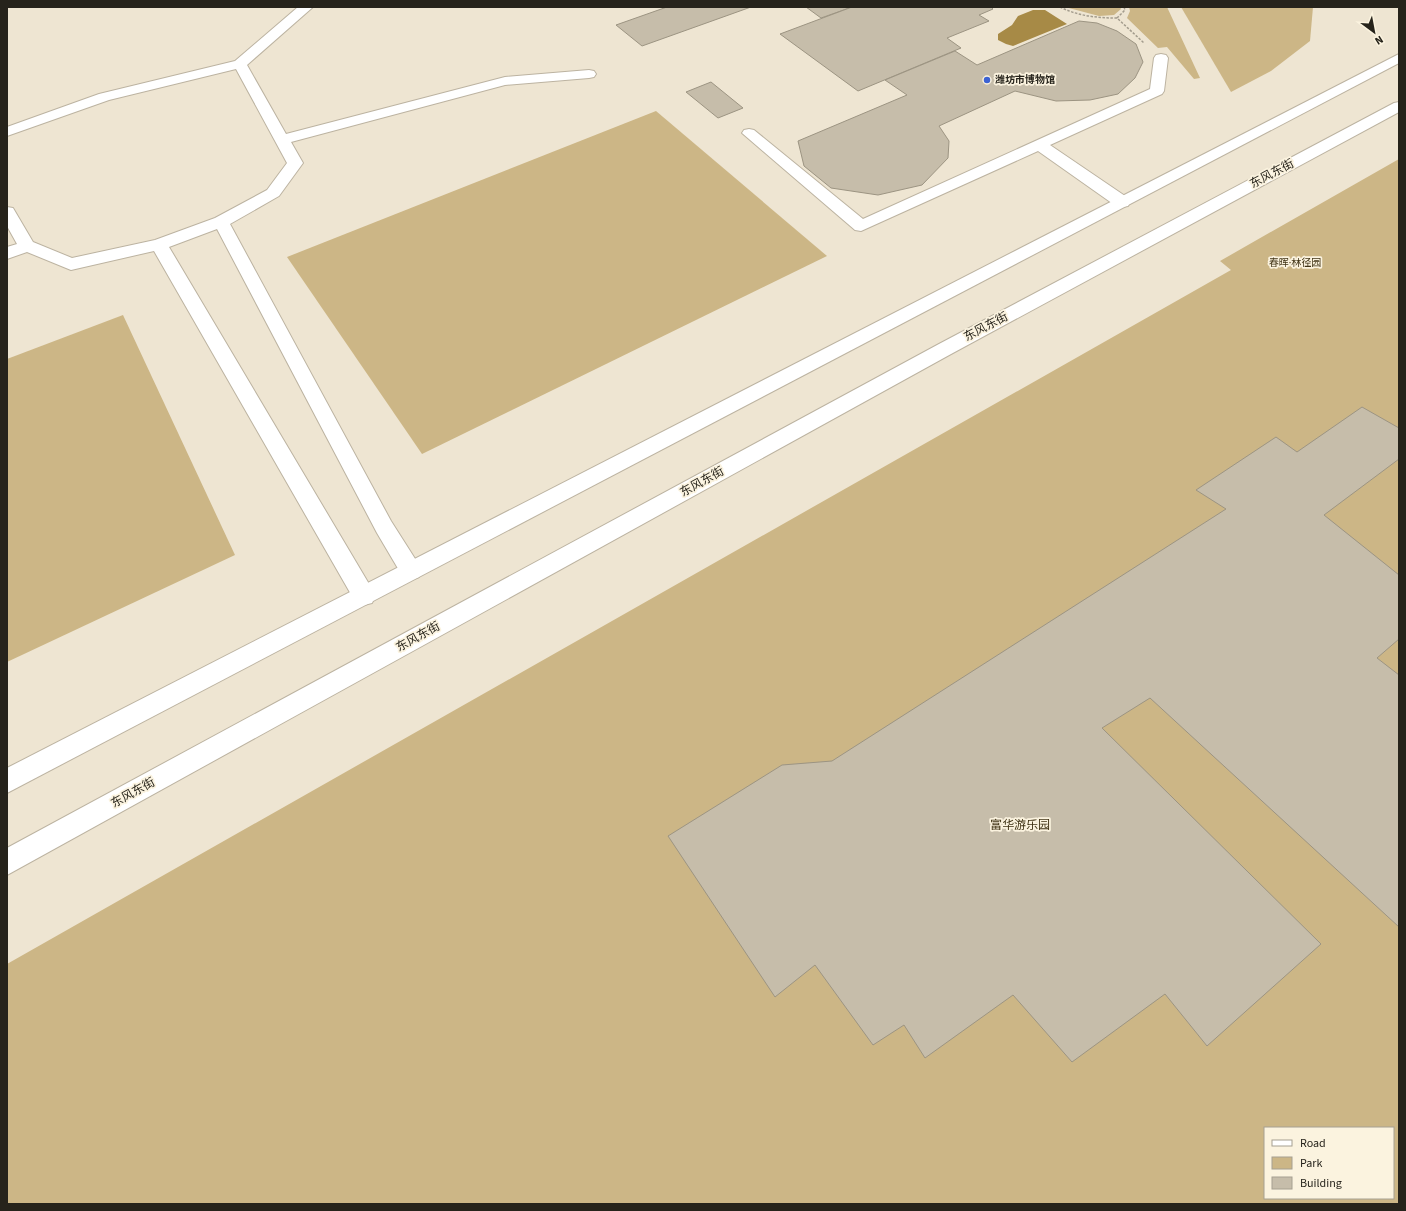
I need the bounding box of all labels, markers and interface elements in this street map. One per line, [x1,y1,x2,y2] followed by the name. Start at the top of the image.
[1354,12,1394,52] north arrow
[1372,32,1386,48] text: N
[995,73,1055,87] place label: 潍坊市博物馆
[982,75,992,85] marker: 潍坊市博物馆
[1247,155,1297,193] street label: 东风东街
[1269,256,1321,270] park label: 春晖·林径园
[961,308,1011,346] street label: 东风东街
[677,463,727,501] street label: 东风东街
[393,618,443,656] street label: 东风东街
[108,774,158,812] street label: 东风东街
[990,817,1050,834] park label: 富华游乐园
[1264,1127,1394,1199] legend
[1300,1135,1326,1152] text: Road
[1300,1155,1322,1172] text: Park
[1300,1175,1342,1192] text: Building

